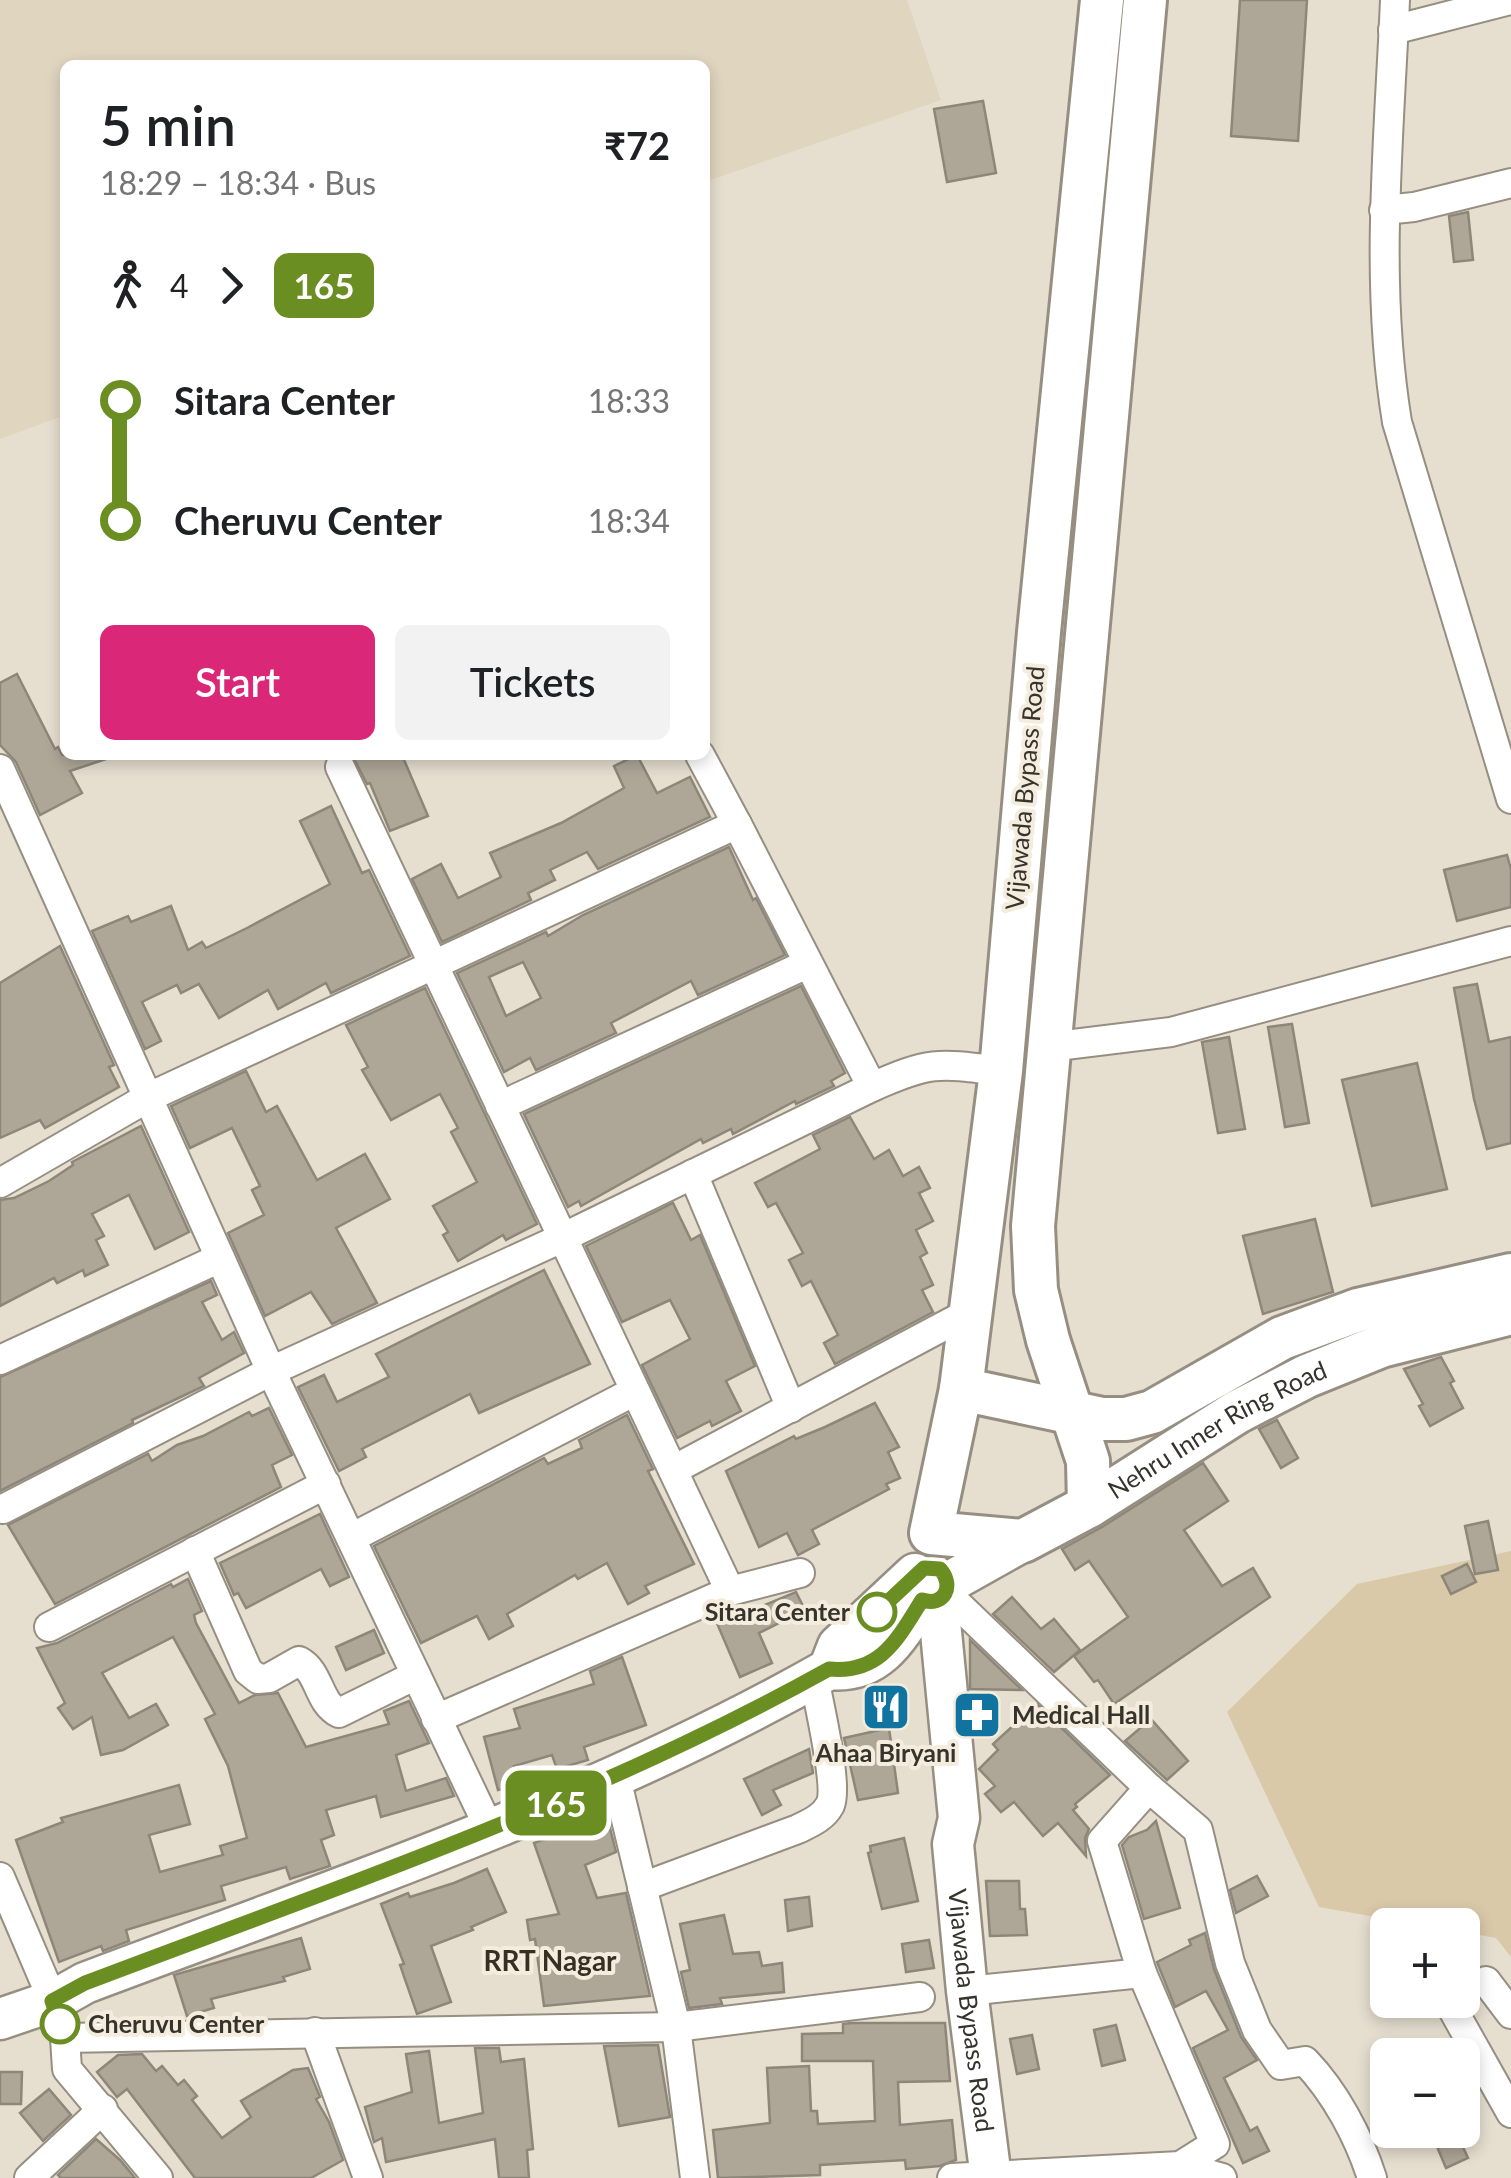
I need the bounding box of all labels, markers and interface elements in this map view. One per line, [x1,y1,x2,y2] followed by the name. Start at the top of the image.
[100,92,236,158] text: 5 min
[604,122,670,168] text: ₹72
[100,163,376,202] text: 18:29 – 18:34 · Bus
[100,258,155,313] icon: walk
[204,258,259,313] icon: forward
[294,264,354,306] text: 165
[170,266,189,305] text: 4
[174,377,395,423] text: Sitara Center
[588,381,670,420] text: 18:33
[174,497,442,543] text: Cheruvu Center
[588,501,670,540] text: 18:34
[100,625,375,740] button: Start
[395,625,670,740] button: Tickets
[998,665,1050,911] street label: Vijawada Bypass Road
[1102,1354,1331,1504] street label: Nehru Inner Ring Road
[858,1593,896,1631] marker: Sitara Center
[705,1596,851,1626] place label: Sitara Center
[860,1681,912,1733] restaurant icon: Ahaa Biryani
[951,1689,1003,1741] pharmacy icon: Medical Hall
[1012,1699,1150,1729] place label: Medical Hall
[815,1737,956,1767] place label: Ahaa Biryani
[498,1770,614,1836] line badge: 165
[526,1782,586,1824] text: 165
[943,1887,1001,2134] street label: Vijawada Bypass Road
[1370,1908,1480,2148] map controls
[1370,1908,1480,2018] button: +
[483,1943,617,1977] district label: RRT Nagar
[41,2005,79,2043] marker: Cheruvu Center
[88,2008,265,2038] place label: Cheruvu Center
[1370,2038,1480,2148] button: −

